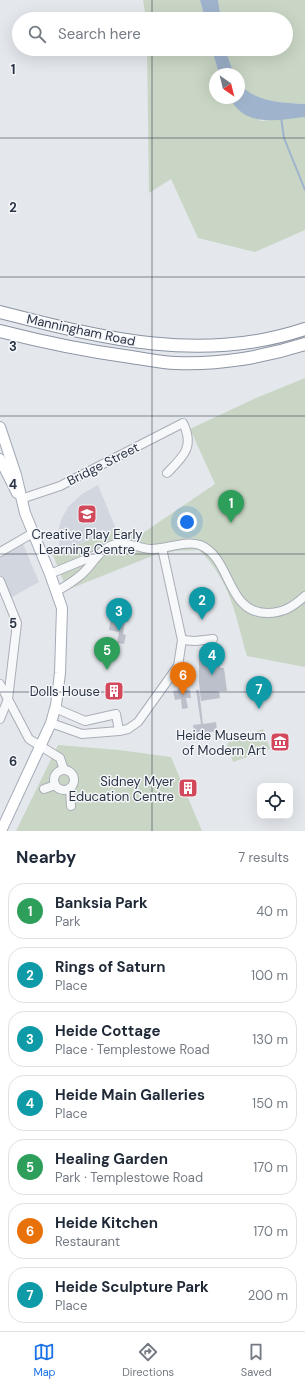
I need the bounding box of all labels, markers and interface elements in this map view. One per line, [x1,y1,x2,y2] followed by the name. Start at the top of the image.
[12,12,293,56] search box
[26,23,48,45] icon: search
[58,24,141,44] text: Search here
[11,61,15,78] text: 1
[209,68,245,104] north arrow
[9,199,17,216] text: 2
[25,310,137,350] street label: Manningham Road
[9,338,17,355] text: 3
[64,439,142,489] street label: Bridge Street
[9,476,17,493] text: 4
[218,490,244,523] pin: 1
[76,503,98,525] school or university icon: Creative Play Early Learning Centre
[177,512,197,532] your location
[31,526,143,558] place label: Creative Play Early Learning Centre
[189,587,215,620] pin: 2
[106,598,132,631] pin: 3
[9,615,17,632] text: 5
[94,637,120,670] pin: 5
[199,642,225,675] pin: 4
[170,662,196,695] pin: 6
[246,676,272,709] pin: 7
[103,680,125,702] building icon: Dolls House
[30,683,100,700] place label: Dolls House
[176,727,266,759] place label: Heide Museum of Modern Art
[269,731,291,753] museum icon: Heide Museum of Modern Art
[9,753,17,770] text: 6
[69,773,174,805] place label: Sidney Myer Education Centre
[177,777,199,799] building icon: Sidney Myer Education Centre
[257,783,293,819] map controls
[257,783,293,819] button: locate
[16,846,76,868] text: Nearby
[238,849,289,866] text: 7 results
[55,893,148,913] text: Banksia Park
[28,903,32,920] text: 1
[256,903,288,920] text: 40 m
[55,913,81,930] text: Park
[55,957,165,977] text: Rings of Saturn
[26,967,34,984] text: 2
[251,967,288,984] text: 100 m
[55,977,87,994] text: Place
[55,1021,161,1041] text: Heide Cottage
[26,1031,34,1048] text: 3
[252,1031,288,1048] text: 130 m
[55,1041,210,1058] text: Place · Templestowe Road
[55,1085,205,1105] text: Heide Main Galleries
[26,1095,34,1112] text: 4
[252,1095,288,1112] text: 150 m
[55,1105,87,1122] text: Place
[55,1149,168,1169] text: Healing Garden
[26,1159,34,1176] text: 5
[253,1159,288,1176] text: 170 m
[55,1169,203,1186] text: Park · Templestowe Road
[55,1213,158,1233] text: Heide Kitchen
[26,1223,34,1240] text: 6
[253,1223,288,1240] text: 170 m
[55,1233,120,1250] text: Restaurant
[55,1277,209,1297] text: Heide Sculpture Park
[27,1287,33,1304] text: 7
[248,1287,288,1304] text: 200 m
[55,1297,87,1314] text: Place
[33,1341,56,1379] tab: Map
[122,1341,174,1379] tab: Directions
[241,1341,272,1379] tab: Saved

